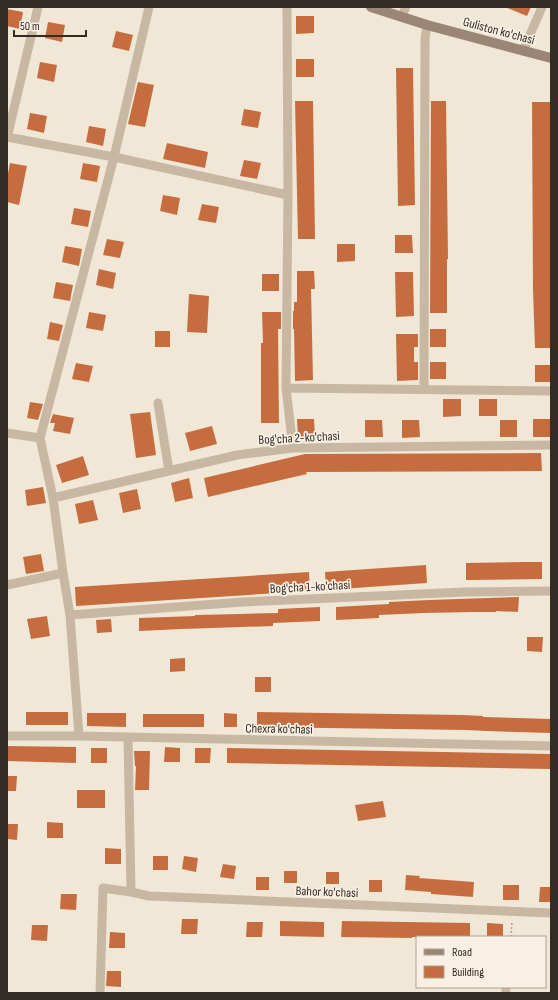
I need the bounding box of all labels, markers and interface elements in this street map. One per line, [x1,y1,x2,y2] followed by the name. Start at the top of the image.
[14,12,86,38] scale bar
[461,14,536,48] street label: Guliston ko'chasi
[20,19,40,34] text: 50 m
[258,428,340,448] street label: Bog'cha 2-ko'chasi
[269,577,351,597] street label: Bog'cha 1-ko'chasi
[245,720,313,738] street label: Chexra ko'chasi
[295,883,359,901] street label: Bahor ko'chasi
[416,936,546,988] legend
[452,945,472,960] text: Road
[452,965,484,980] text: Building

